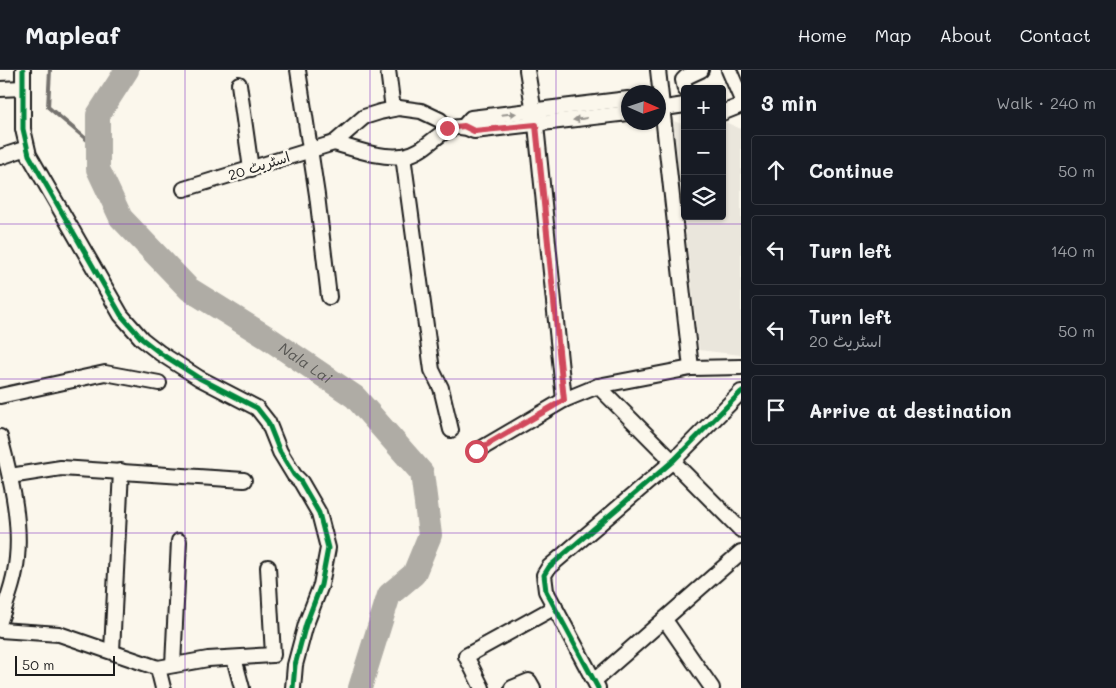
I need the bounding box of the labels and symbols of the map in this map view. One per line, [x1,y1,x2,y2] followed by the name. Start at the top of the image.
[621,85,666,130] north arrow
[502,110,518,118] one-way arrow
[572,115,588,123] one-way arrow
[436,117,459,140] route end
[226,147,292,184] street label: اسٹریٹ 20
[275,337,337,388] water label: Nala Lai
[465,440,488,463] route start
[15,653,115,676] scale bar

